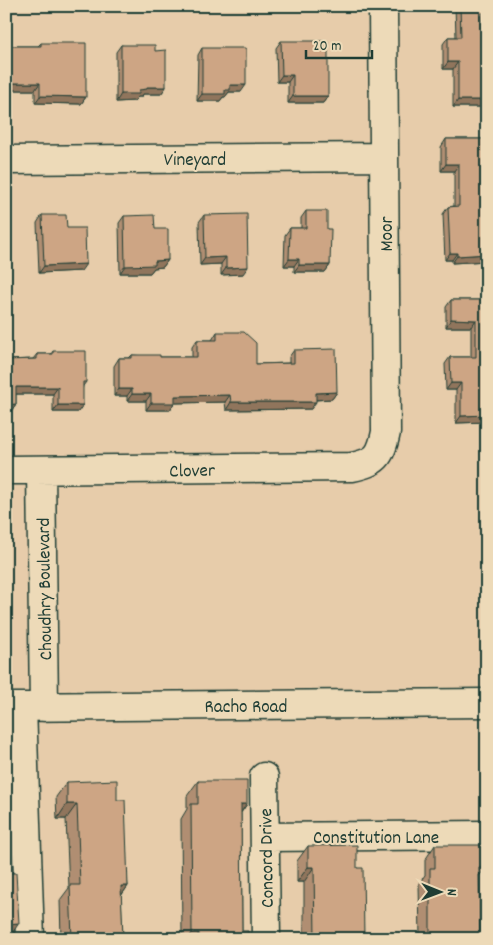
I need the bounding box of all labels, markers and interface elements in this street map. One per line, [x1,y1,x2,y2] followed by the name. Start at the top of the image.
[306,28,372,60] scale bar
[313,36,341,58] text: 20 m
[164,148,226,175] street label: Vineyard
[375,216,402,252] street label: Moor
[169,459,215,486] street label: Clover
[32,517,61,661] street label: Choudhry Boulevard
[205,695,287,722] street label: Racho Road
[254,808,283,908] street label: Concord Drive
[313,826,439,853] street label: Constitution Lane
[416,868,466,918] north arrow
[441,889,461,896] text: N

